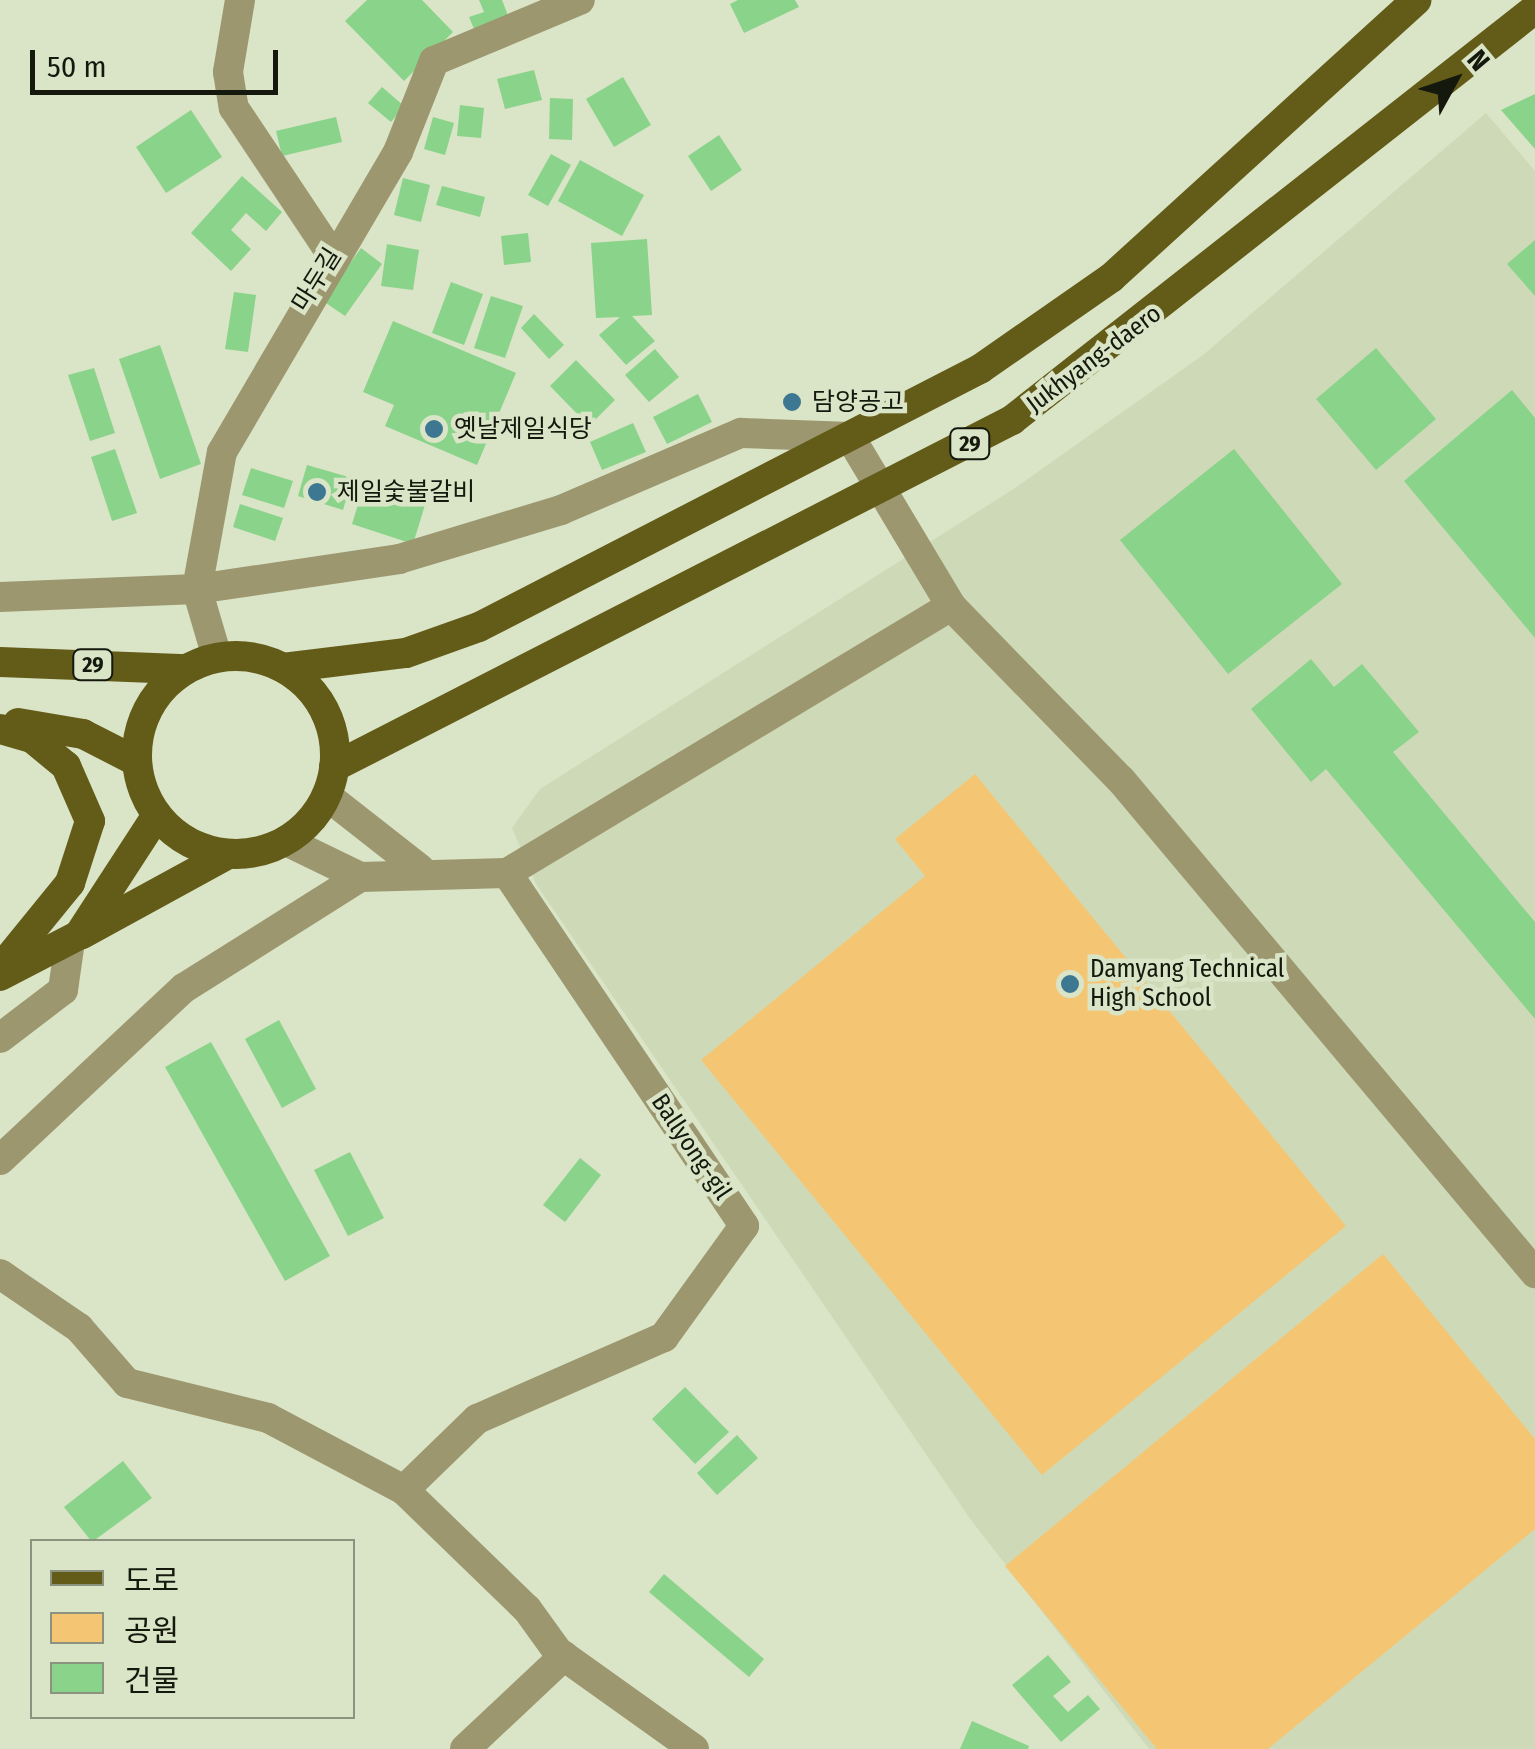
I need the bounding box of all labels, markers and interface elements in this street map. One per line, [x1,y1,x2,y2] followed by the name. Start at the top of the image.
[35,30,282,92] scale bar
[1405,30,1505,130] north arrow
[1460,43,1496,77] text: N
[47,49,107,85] text: 50 m
[286,243,348,317] street label: 마두길
[1021,299,1167,419] street label: Jukhyang-daero
[812,387,904,417] place label: 담양공고
[781,391,803,413] marker: 담양공고
[454,414,592,444] place label: 옛날제일식당
[423,418,445,440] marker: 옛날제일식당
[948,427,992,461] road number: 29
[337,477,475,507] place label: 제일숯불갈비
[306,481,328,503] marker: 제일숯불갈비
[70,648,116,682] road number: 29
[1090,955,1284,1014] place label: Damyang Technical High School
[1059,973,1081,995] marker: Damyang Technical High School
[645,1088,737,1206] street label: Ballyong-gil
[30,1539,355,1719] legend
[124,1563,179,1599] text: 도로
[124,1613,179,1649] text: 공원
[124,1663,179,1699] text: 건물

